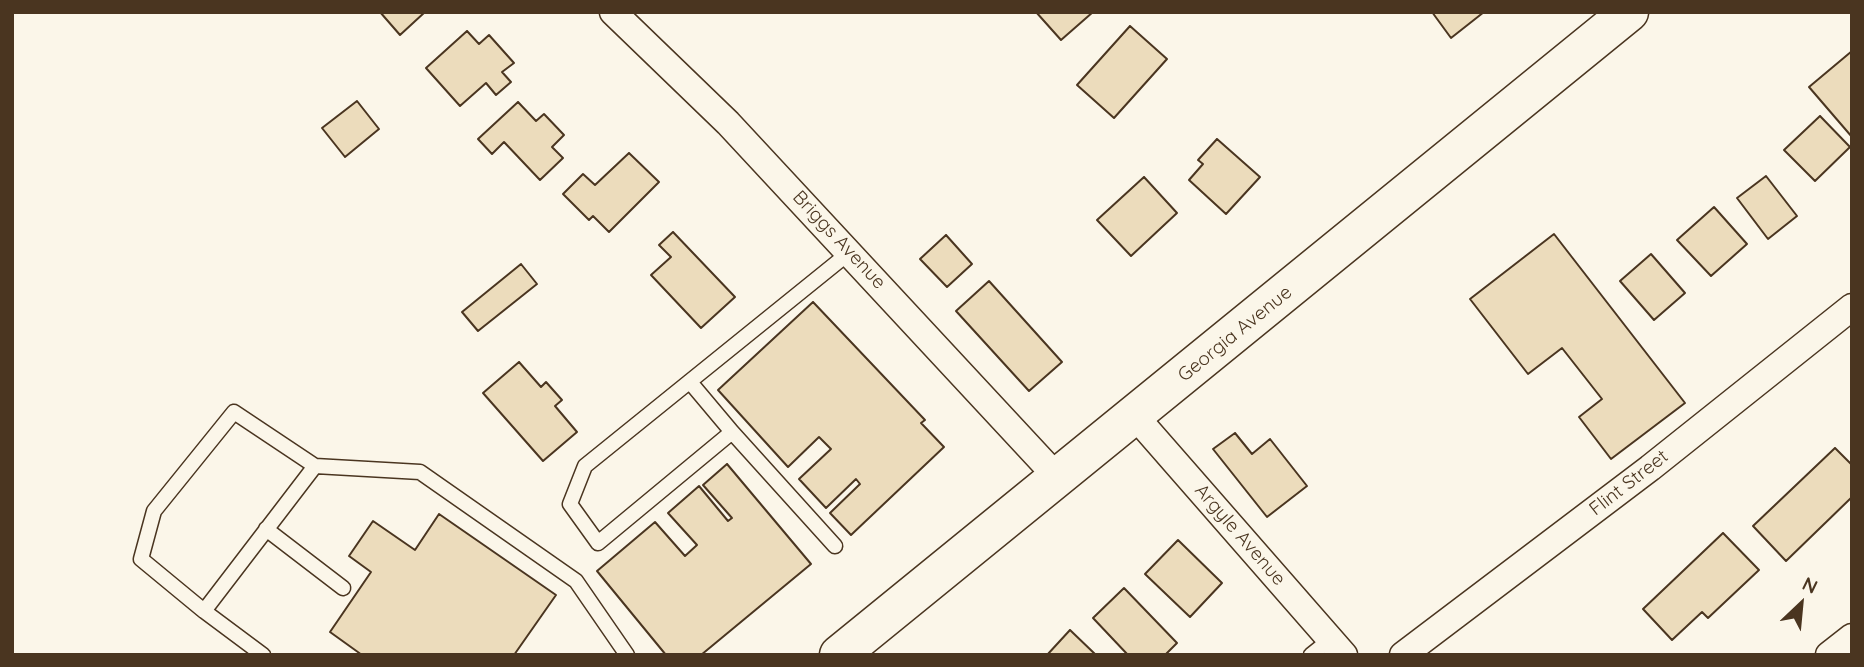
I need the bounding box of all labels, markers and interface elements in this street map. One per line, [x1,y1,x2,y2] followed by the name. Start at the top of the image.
[788,186,890,294] street label: Briggs Avenue
[1173,281,1297,387] street label: Georgia Avenue
[1585,445,1673,521] street label: Flint Street
[1190,480,1290,590] street label: Argyle Avenue
[1766,569,1836,639] north arrow
[1799,571,1822,599] text: N

